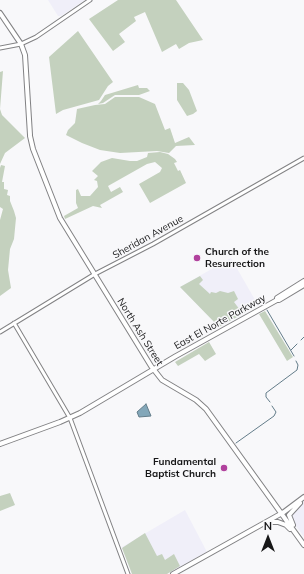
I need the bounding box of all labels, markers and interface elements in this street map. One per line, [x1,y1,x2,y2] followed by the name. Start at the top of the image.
[111,213,185,261] street label: Sheridan Avenue
[205,246,269,270] place label: Church of the Resurrection
[192,253,202,263] marker: Church of the Resurrection
[172,292,268,352] street label: East El Norte Parkway
[114,296,166,368] street label: North Ash Street
[145,456,216,480] place label: Fundamental Baptist Church
[219,463,229,473] marker: Fundamental Baptist Church
[248,518,288,558] north arrow
[264,519,272,533] text: N

